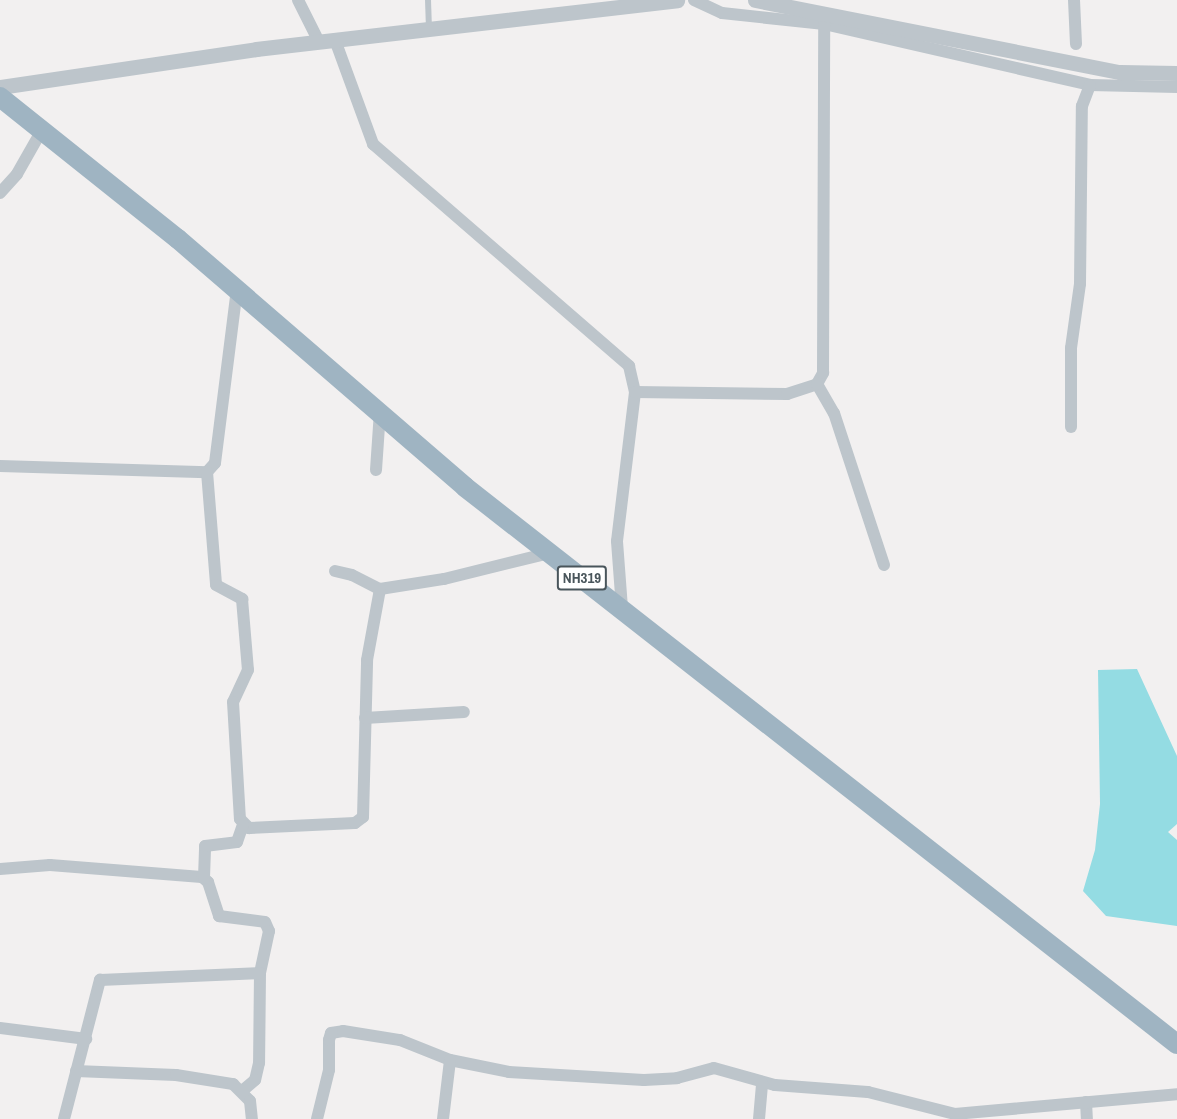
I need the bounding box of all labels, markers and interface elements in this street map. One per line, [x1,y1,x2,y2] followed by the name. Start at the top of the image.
[556,566,608,590] road number: NH319

